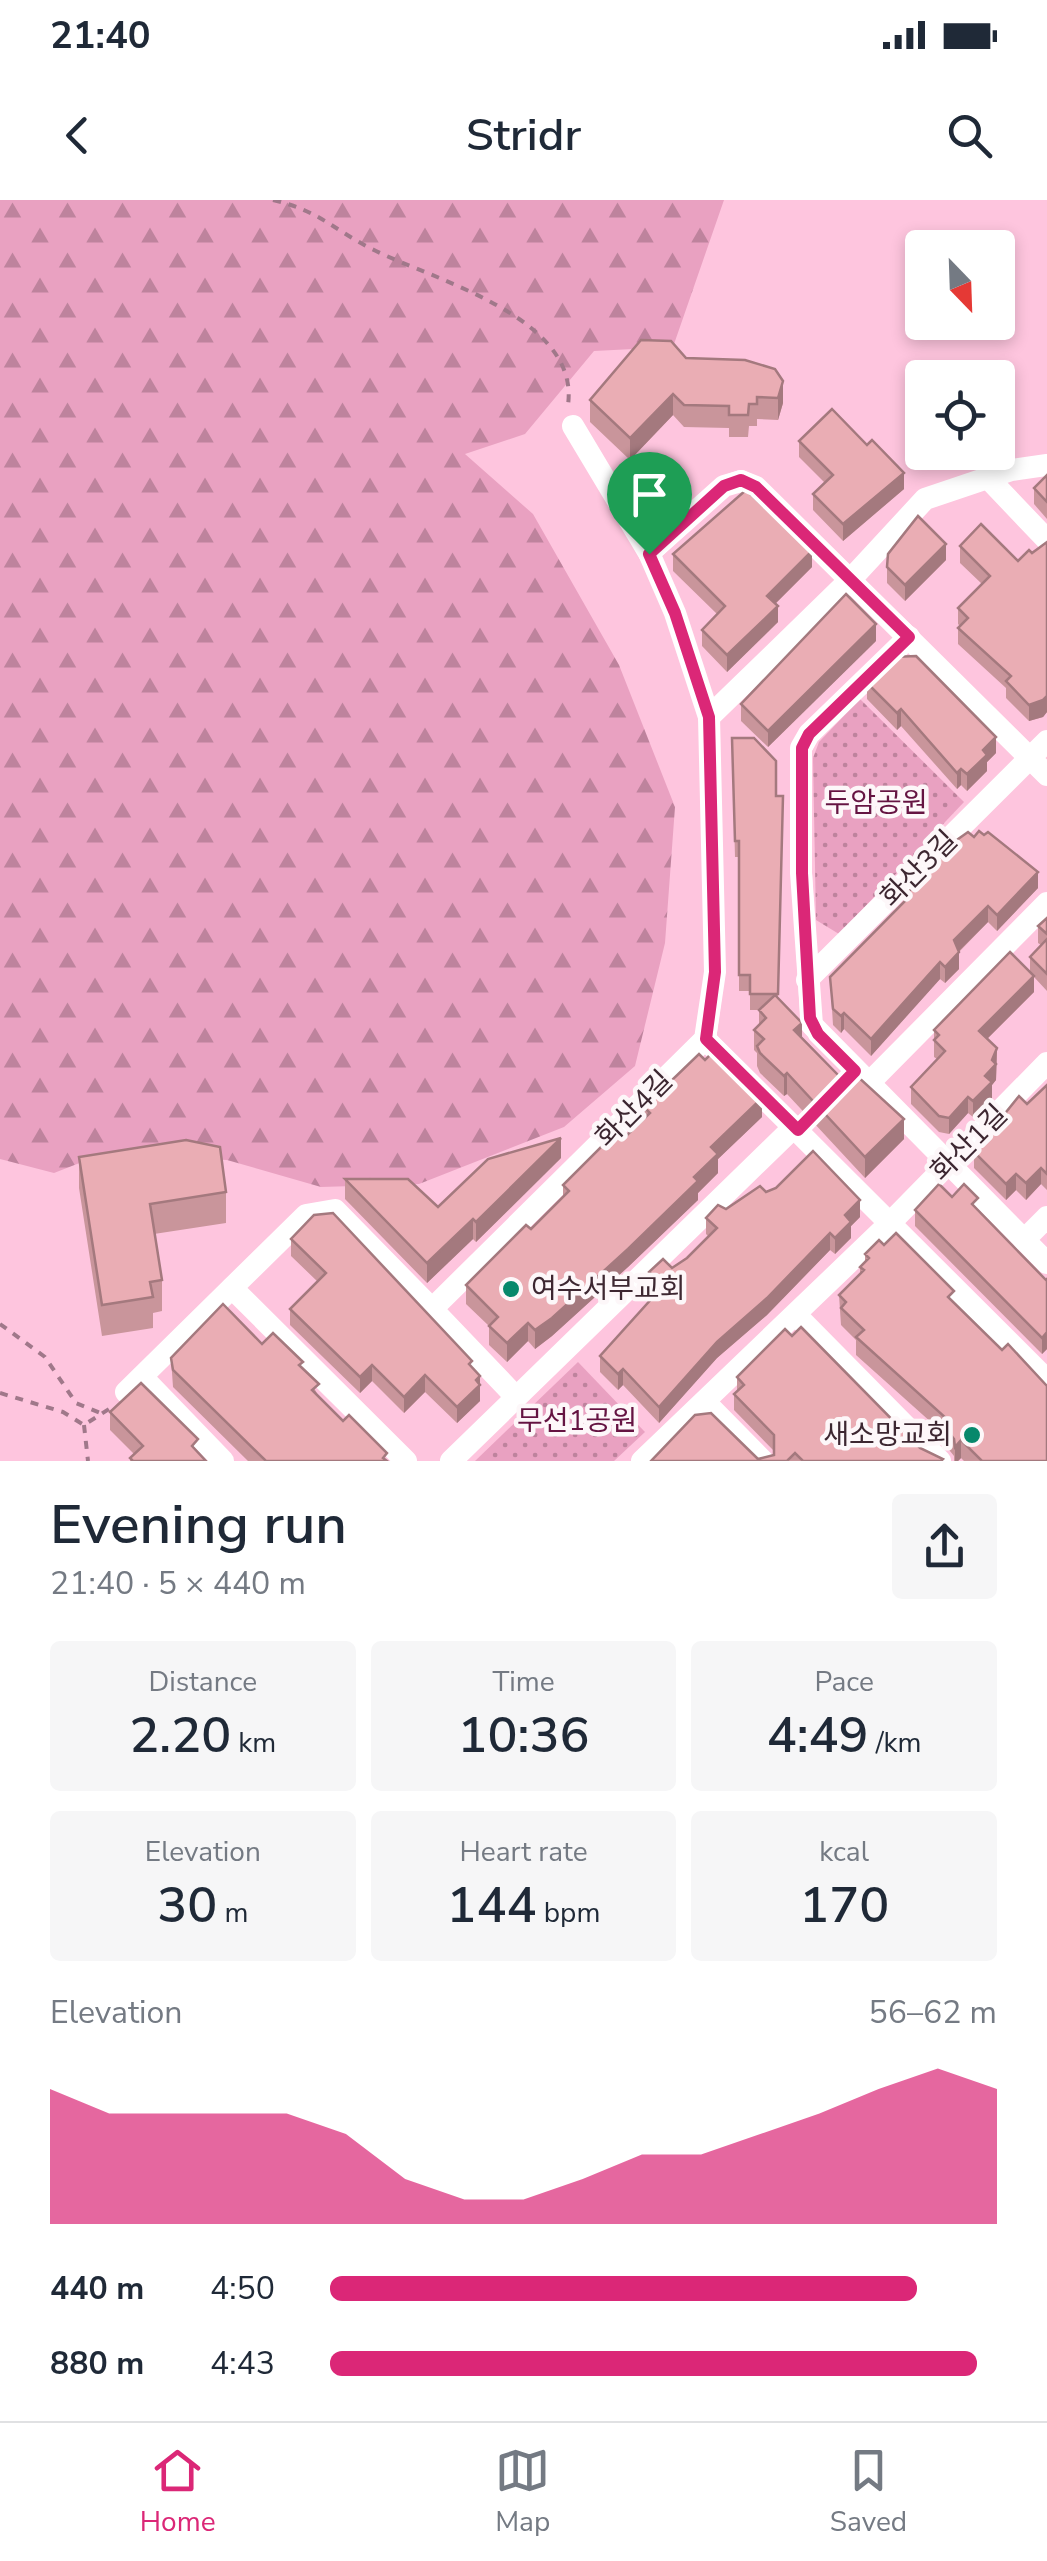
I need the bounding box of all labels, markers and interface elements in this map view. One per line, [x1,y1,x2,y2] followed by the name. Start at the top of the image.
[50,10,151,61] text: 21:40
[466,105,581,166] text: Stridr
[50,108,105,163] icon: back
[942,108,997,163] icon: search
[905,230,1015,340] north arrow
[905,230,1015,470] map controls
[905,360,1015,470] button: locate
[607,452,692,555] pin
[622,467,677,522] icon: arrive
[824,784,928,822] park label: 두암공원
[872,822,966,916] street label: 화산3길
[587,1062,681,1156] street label: 화산4길
[922,1096,1016,1190] street label: 화산1길
[531,1270,686,1308] place label: 여수서부교회
[500,1278,522,1300] marker: 여수서부교회
[517,1402,637,1440] park label: 무선1공원
[823,1416,952,1454] place label: 새소망교회
[961,1424,983,1446] marker: 새소망교회
[50,1487,347,1562] text: Evening run
[892,1494,997,1599] button: share
[50,1562,306,1605] text: 21:40 · 5 × 440 m
[148,1663,257,1701] text: Distance
[492,1663,555,1701] text: Time
[814,1663,874,1701] text: Pace
[129,1701,231,1770] text: 2.20
[458,1701,589,1770] text: 10:36
[767,1701,869,1770] text: 4:49
[231,1724,276,1762] text: km
[869,1724,922,1762] text: /km
[145,1833,261,1871] text: Elevation
[459,1833,588,1871] text: Heart rate
[819,1833,869,1871] text: kcal
[157,1871,217,1940] text: 30
[447,1871,537,1940] text: 144
[799,1871,889,1940] text: 170
[217,1894,248,1932] text: m
[537,1894,600,1932] text: bpm
[50,1991,183,2034] text: Elevation
[869,1991,997,2034] text: 56–62 m
[50,2267,144,2310] text: 440 m
[210,2267,275,2310] text: 4:50
[50,2342,144,2385] text: 880 m
[210,2342,275,2385] text: 4:43
[140,2443,216,2541] tab: Home
[495,2443,550,2541] tab: Map
[830,2443,907,2541] tab: Saved

